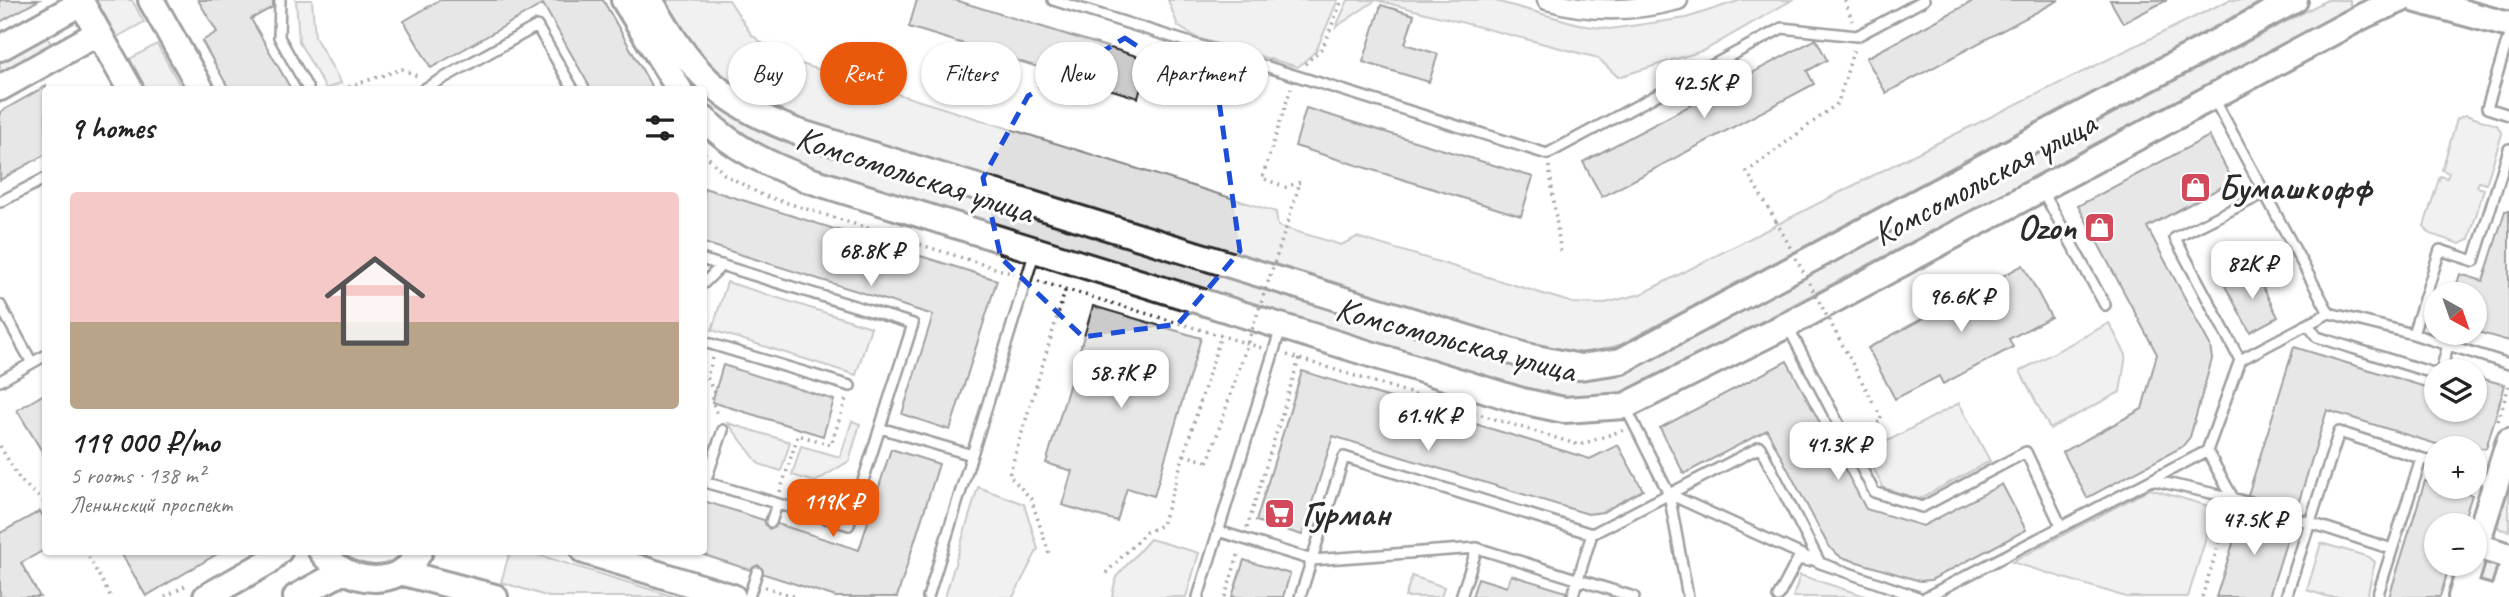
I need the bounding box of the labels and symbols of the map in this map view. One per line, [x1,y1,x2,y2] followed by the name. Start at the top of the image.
[1639,60,1769,120] pin: 42.5K ₽
[1865,100,2105,256] street label: Комсомольская улица
[791,115,1041,235] street label: Комсомольская улица
[2218,165,2374,210] place label: Бумашкофф
[2178,170,2212,204] shop icon: Бумашкофф
[2018,205,2077,250] place label: Ozon
[2082,210,2116,244] shop icon: Ozon
[806,229,936,288] pin: 68.8K ₽
[2203,242,2301,301] pin: 82K ₽
[1896,274,2026,334] pin: 96.6K ₽
[2424,282,2487,345] north arrow
[1331,286,1583,394] street label: Комсомольская улица
[1056,350,1186,410] pin: 58.7K ₽
[1363,393,1493,453] pin: 61.4K ₽
[1773,422,1903,482] pin: 41.3K ₽
[776,480,890,539] pin: 119K ₽
[1302,491,1392,536] place label: Гурман
[1262,496,1296,530] supermarket icon: Гурман
[2189,498,2319,557] pin: 47.5K ₽

